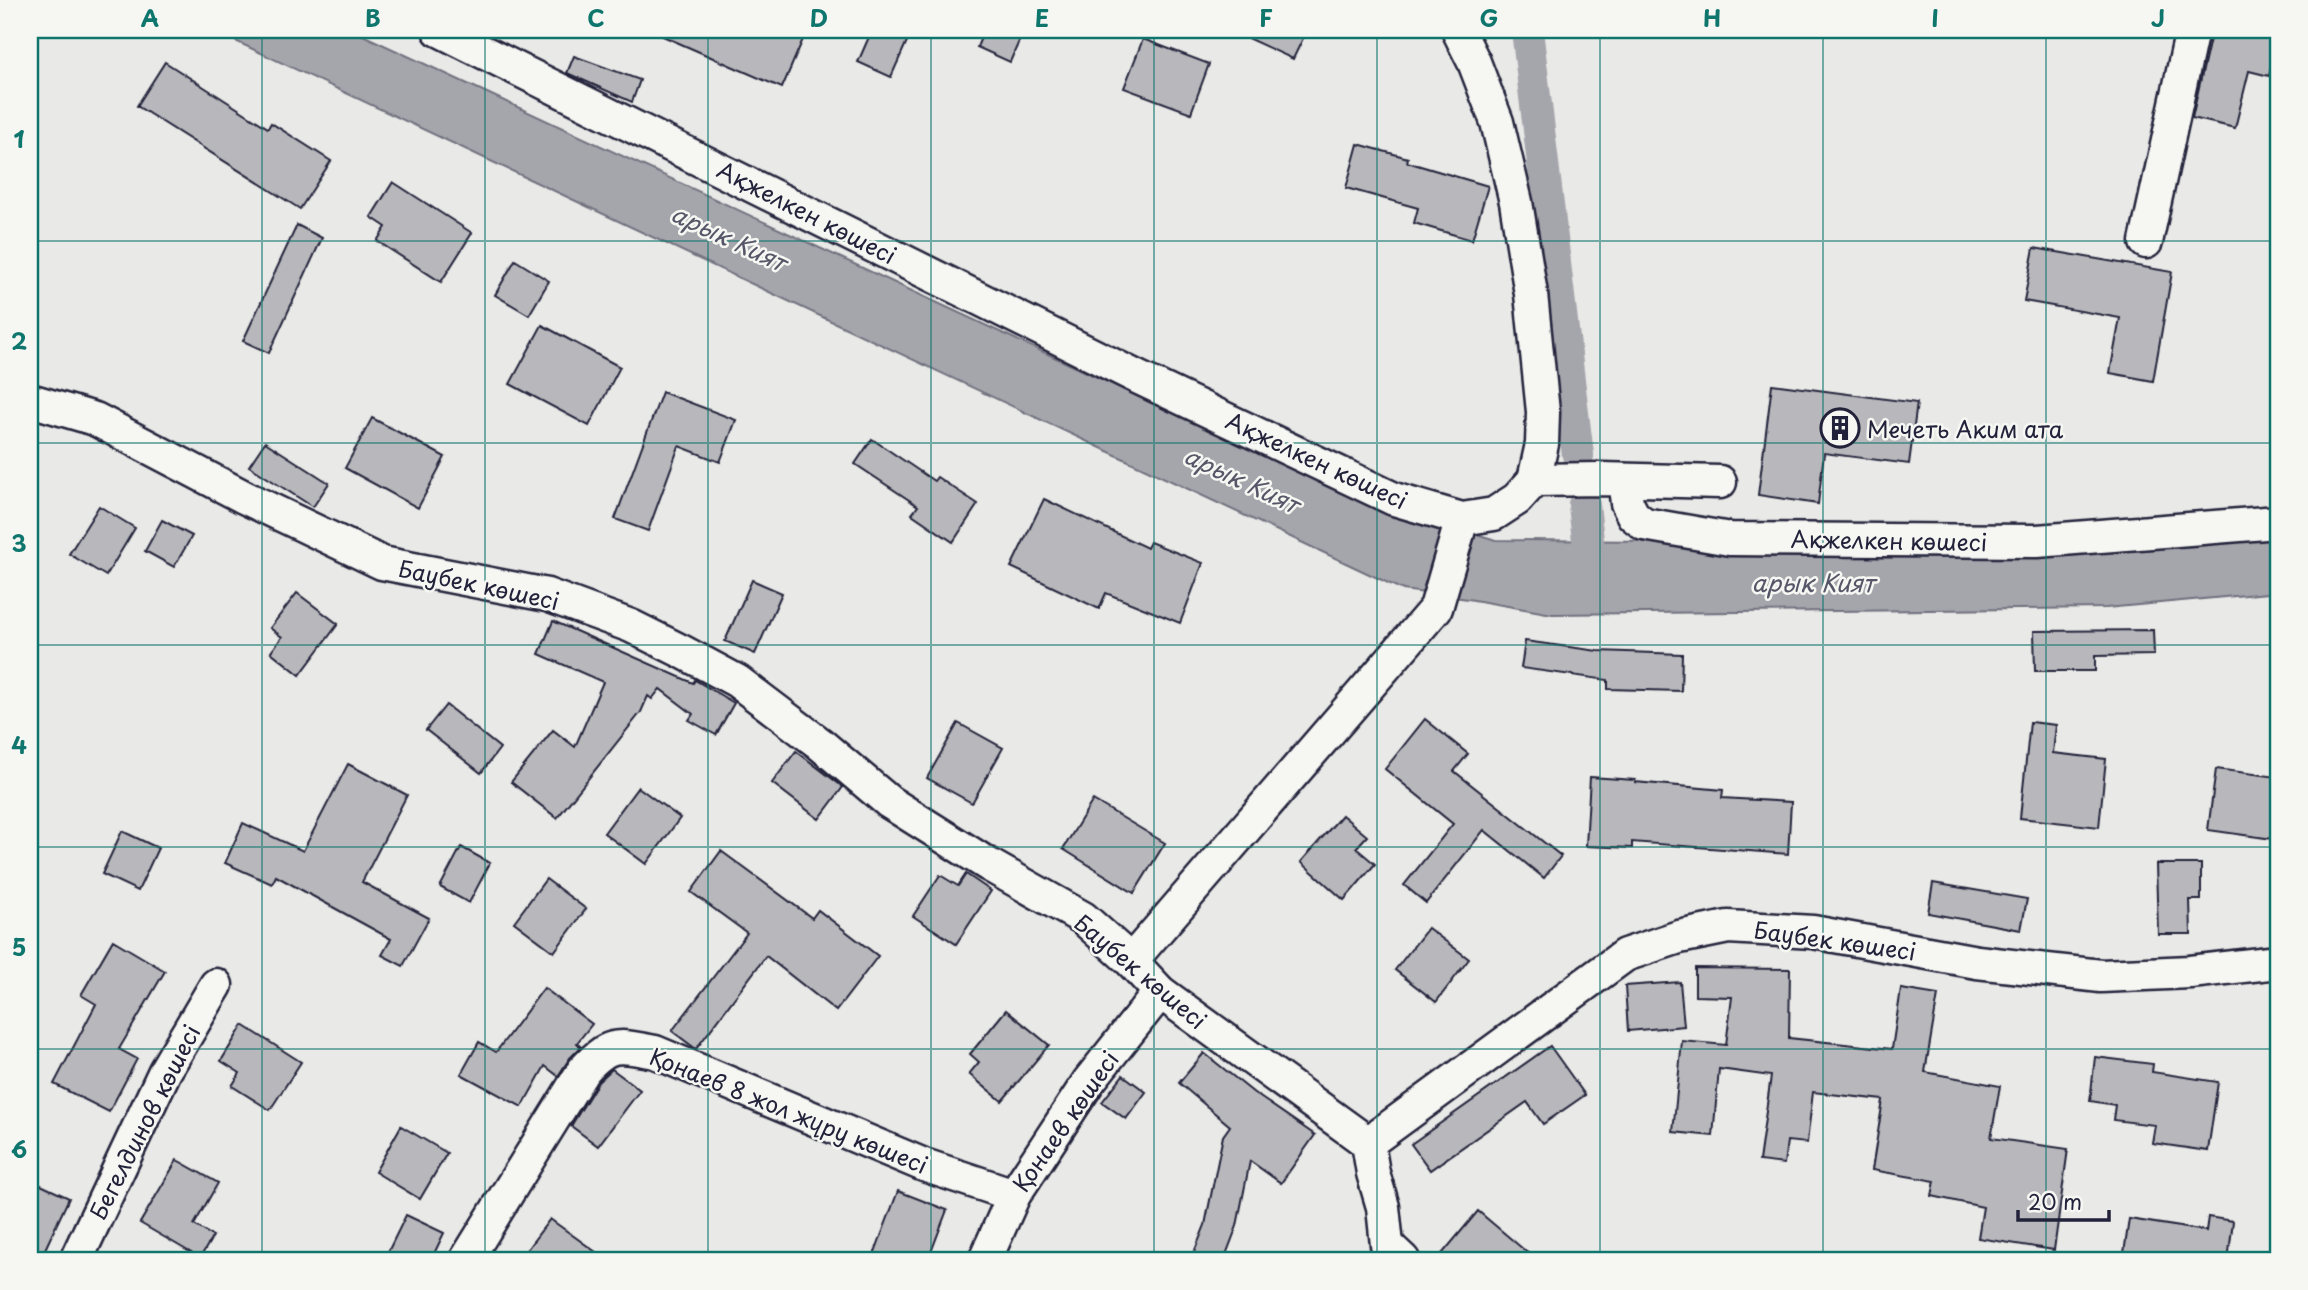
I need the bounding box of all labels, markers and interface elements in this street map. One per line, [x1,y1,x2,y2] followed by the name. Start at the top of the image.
[141,0,159,35] text: A
[365,0,381,35] text: B
[587,0,605,35] text: C
[810,0,828,35] text: D
[1035,0,1049,35] text: E
[1259,0,1273,35] text: F
[1480,0,1498,35] text: G
[1703,0,1721,35] text: H
[1931,0,1939,35] text: I
[2151,0,2165,35] text: J
[14,121,25,156] text: 1
[711,152,903,272] street label: Ақжелкен көшесі
[666,195,796,281] water label: арык Кият
[11,323,27,358] text: 2
[1220,403,1414,517] street label: Ақжелкен көшесі
[1819,407,1861,449] building icon: Мечеть Аким ата
[1867,411,2064,446] place label: Мечеть Аким ата
[1179,437,1309,523] water label: арык Кият
[1790,521,1988,559] street label: Ақжелкен көшесі
[11,525,27,560] text: 3
[395,550,563,618] street label: Баубек көшесі
[1752,564,1878,600] water label: арык Кият
[11,727,27,762] text: 4
[1067,905,1215,1037] street label: Баубек көшесі
[1752,911,1918,969] street label: Баубек көшесі
[12,929,26,964] text: 5
[80,1018,208,1226] street label: Бегелдинов көшесі
[645,1038,933,1182] street label: Қонаев 8 жол жүру көшесі
[1003,1043,1127,1199] street label: Қонаев көшесі
[11,1131,27,1166] text: 6
[2018,1178,2108,1222] scale bar
[2028,1185,2082,1217] text: 20 m

